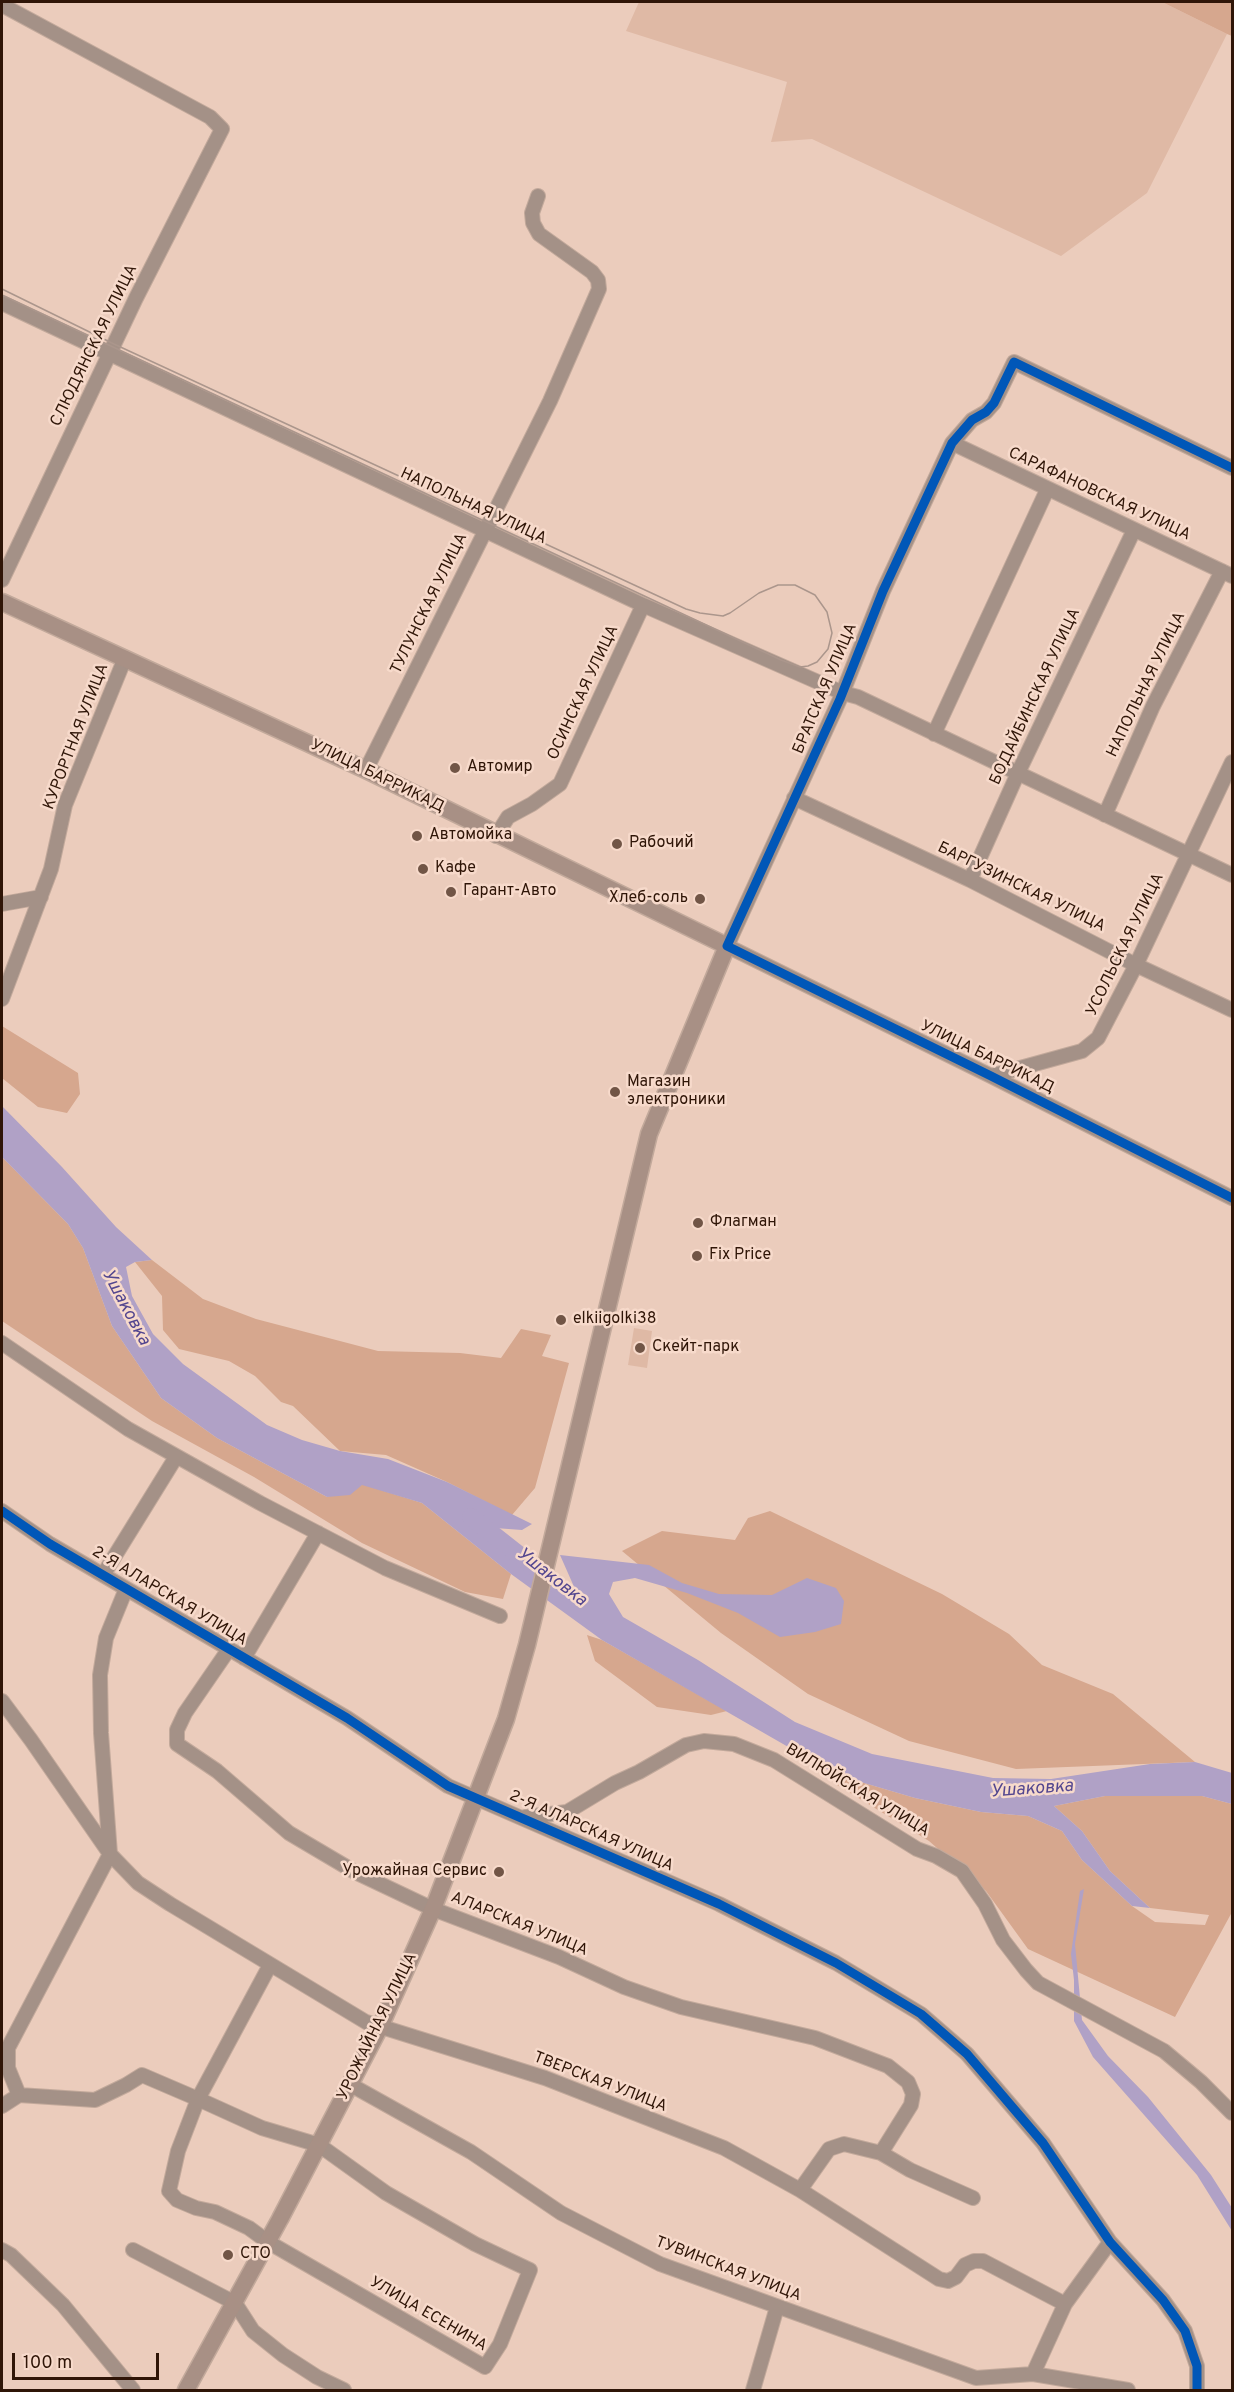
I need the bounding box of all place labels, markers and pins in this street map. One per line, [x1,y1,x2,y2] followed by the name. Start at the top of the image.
[467,758,533,778] place label: Автомир
[448,761,462,775] marker: Автомир
[429,826,512,846] place label: Автомойка
[410,829,424,843] marker: Автомойка
[629,834,694,854] place label: Рабочий
[610,837,624,851] marker: Рабочий
[435,859,476,879] place label: Кафе
[416,862,430,876] marker: Кафе
[463,882,556,902] place label: Гарант-Авто
[444,885,458,899] marker: Гарант-Авто
[609,889,688,909] place label: Хлеб-соль
[693,892,707,906] marker: Хлеб-соль
[627,1073,726,1111] place label: Магазин электроники
[608,1085,622,1099] marker: Магазин электроники
[710,1213,777,1233] place label: Флагман
[691,1216,705,1230] marker: Флагман
[709,1246,771,1266] place label: Fix Price
[690,1249,704,1263] marker: Fix Price
[573,1310,656,1330] place label: elkiigolki38
[554,1313,568,1327] marker: elkiigolki38
[652,1338,739,1358] place label: Скейт-парк
[633,1341,647,1355] marker: Скейт-парк
[342,1862,487,1882] place label: Урожайная Сервис
[492,1865,506,1879] marker: Урожайная Сервис
[240,2245,271,2265] place label: СТО
[221,2248,235,2262] marker: СТО

